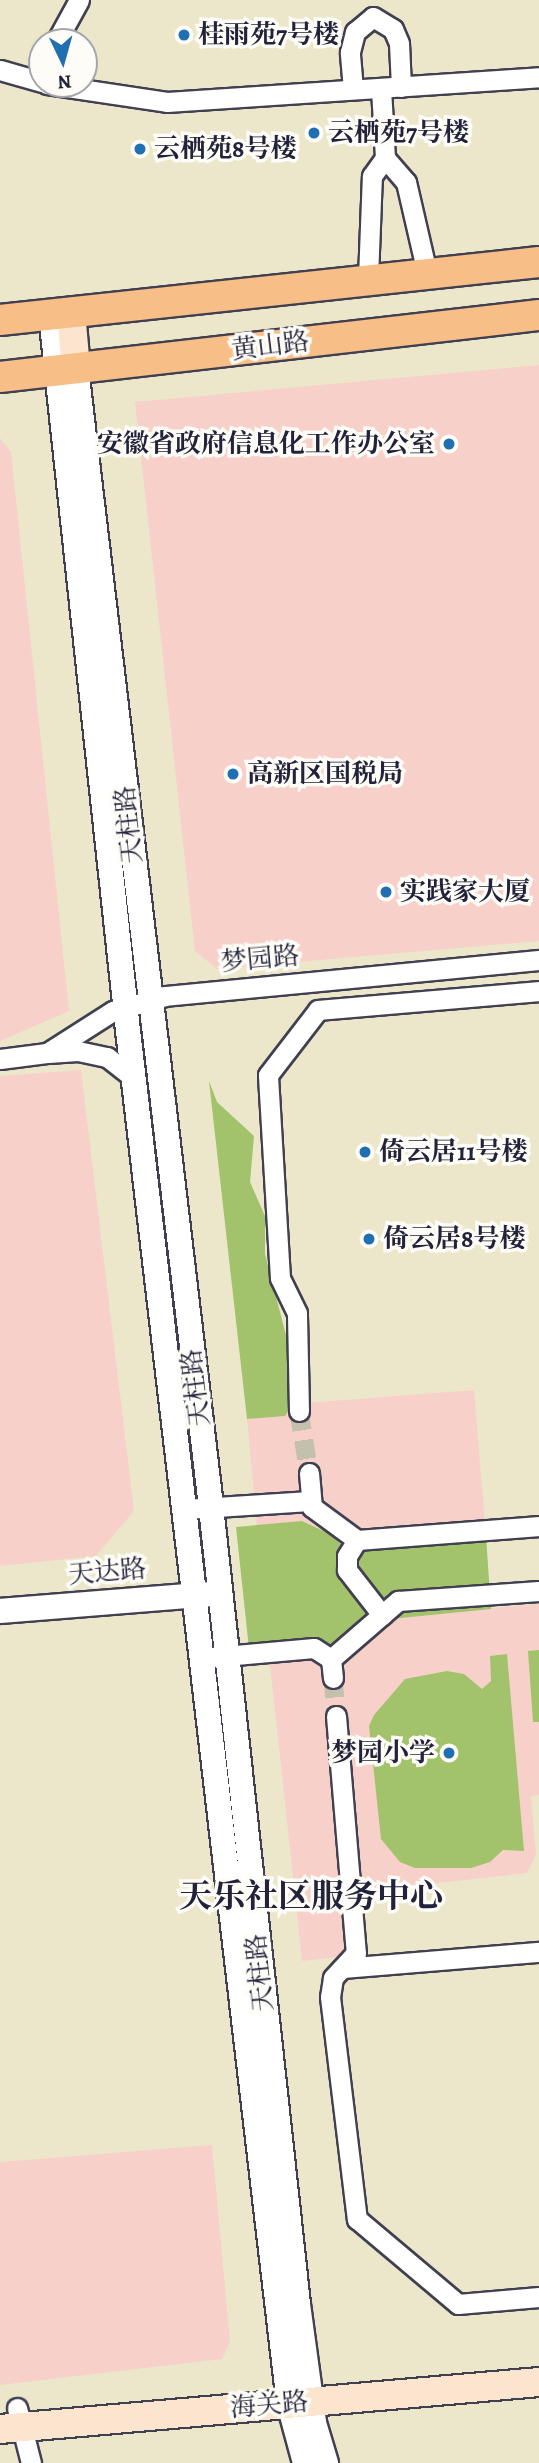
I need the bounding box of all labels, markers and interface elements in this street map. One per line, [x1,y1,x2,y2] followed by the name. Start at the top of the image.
[198,19,339,51] place label: 桂雨苑7号楼
[176,27,192,43] marker: 桂雨苑7号楼
[28,28,98,98] north arrow
[57,68,73,95] text: N
[328,117,469,149] place label: 云栖苑7号楼
[306,125,322,141] marker: 云栖苑7号楼
[154,133,296,165] place label: 云栖苑8号楼
[132,141,148,157] marker: 云栖苑8号楼
[229,326,311,366] street label: 黄山路
[97,428,435,460] place label: 安徽省政府信息化工作办公室
[441,436,457,452] marker: 安徽省政府信息化工作办公室
[247,758,403,790] place label: 高新区国税局
[225,766,241,782] marker: 高新区国税局
[109,785,149,865] street label: 天柱路
[400,876,530,908] place label: 实践家大厦
[378,884,394,900] marker: 实践家大厦
[220,940,300,978] street label: 梦园路
[379,1136,528,1168] place label: 倚云居11号楼
[357,1144,373,1160] marker: 倚云居11号楼
[383,1223,525,1255] place label: 倚云居8号楼
[361,1231,377,1247] marker: 倚云居8号楼
[176,1347,216,1429] street label: 天柱路
[67,1553,147,1591] street label: 天达路
[331,1737,435,1769] place label: 梦园小学
[441,1745,457,1761] marker: 梦园小学
[179,1876,443,1916] district label: 天乐社区服务中心
[240,1933,280,2013] street label: 天柱路
[229,2386,309,2424] street label: 海关路

